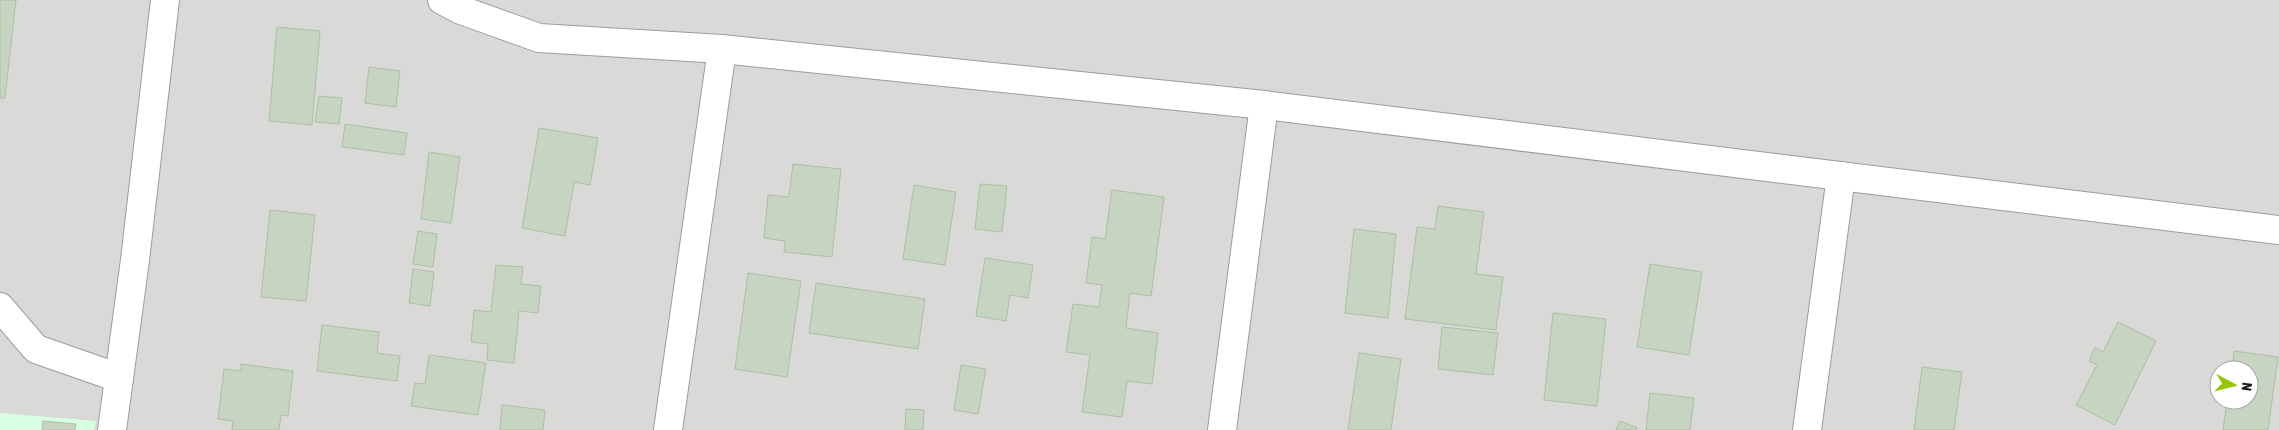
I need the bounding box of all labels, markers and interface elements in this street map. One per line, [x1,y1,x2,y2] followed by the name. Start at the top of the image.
[2209,360,2259,410] north arrow
[2238,382,2255,392] text: N

